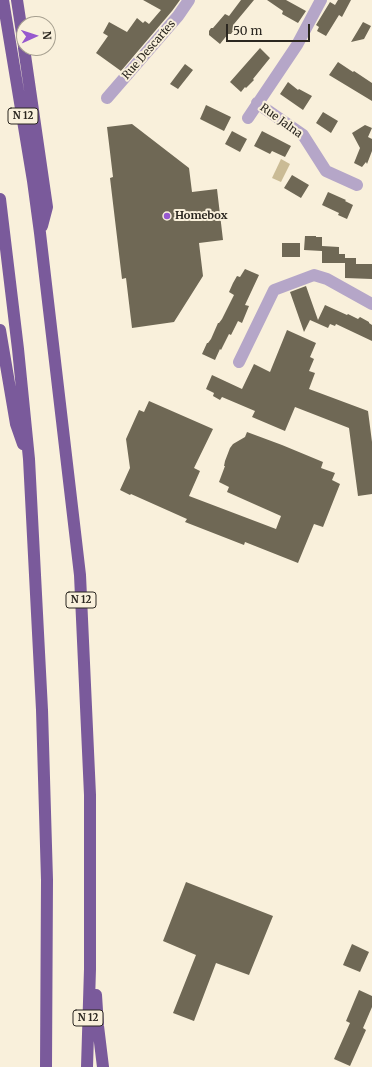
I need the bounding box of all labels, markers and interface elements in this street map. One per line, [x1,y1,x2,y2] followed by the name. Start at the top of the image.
[16,16,56,56] north arrow
[228,16,312,42] scale bar
[120,18,178,82] street label: Rue Descartes
[233,23,262,38] text: 50 m
[40,31,54,40] text: N
[257,101,305,141] street label: Rue Jalna
[8,108,38,124] road number: N 12
[175,209,228,223] place label: Homebox
[162,211,172,221] marker: Homebox
[66,592,96,608] road number: N 12
[73,1010,103,1026] road number: N 12

